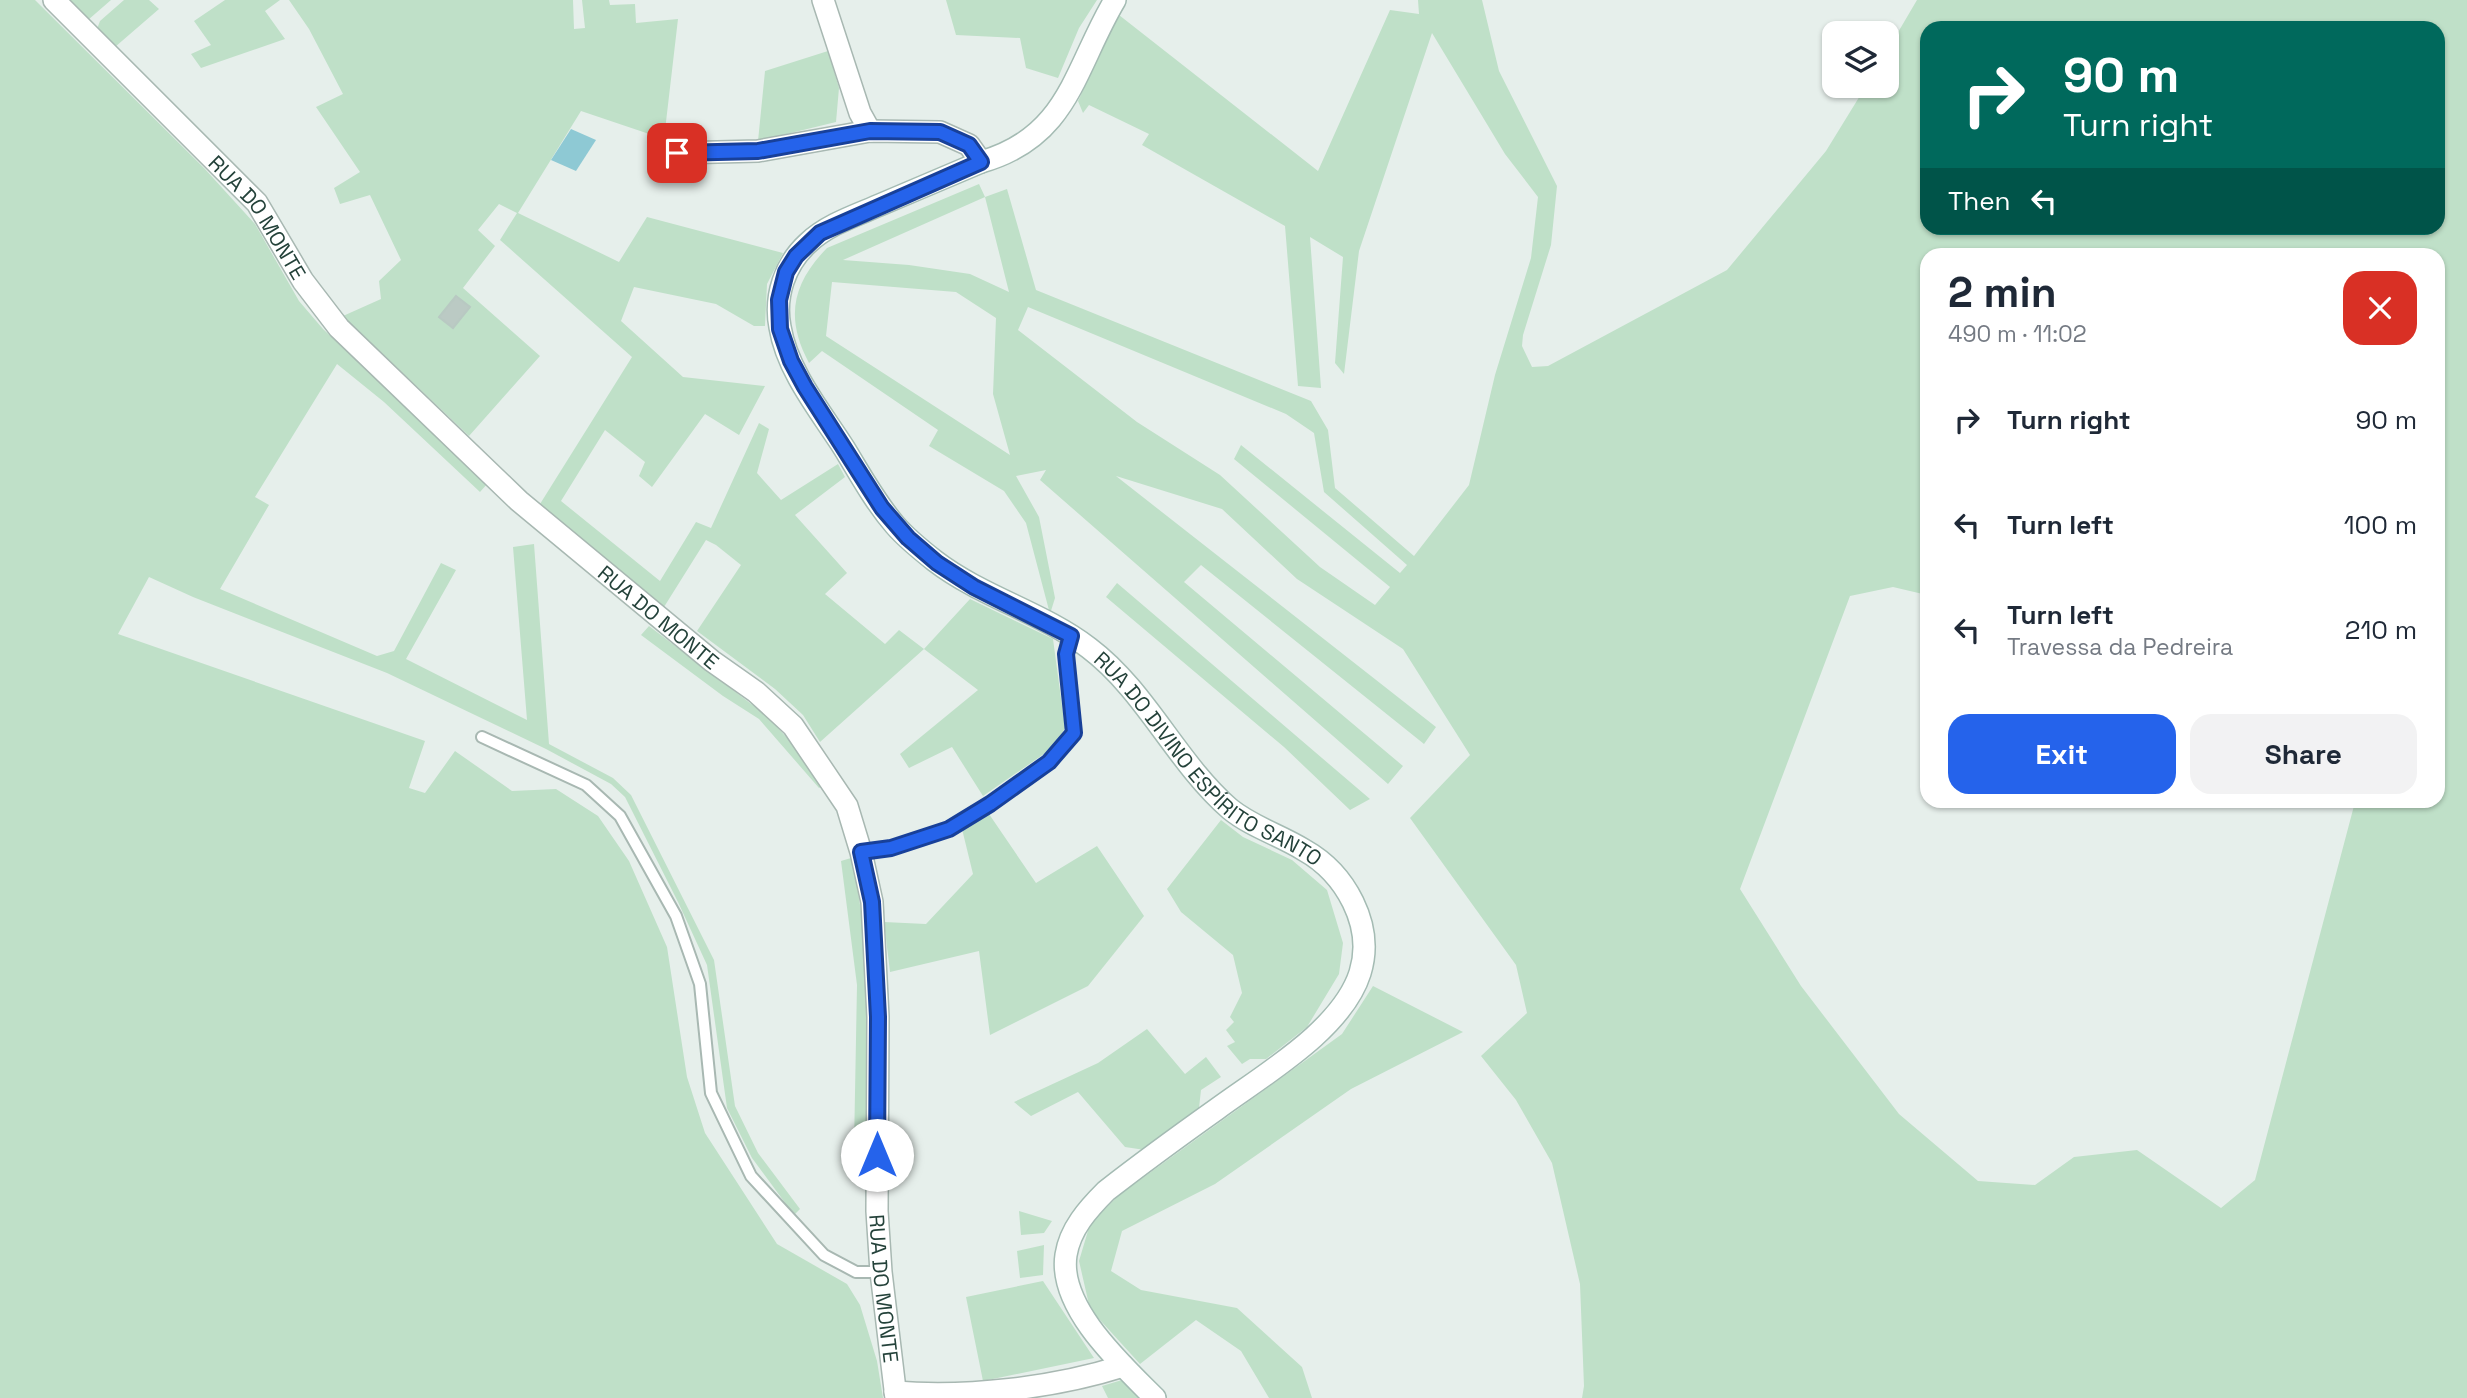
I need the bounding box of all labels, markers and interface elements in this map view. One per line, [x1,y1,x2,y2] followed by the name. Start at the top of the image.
[1822,21,1899,98] map controls
[1822,21,1899,98] button: layers
[2063,44,2179,106] text: 90 m
[1948,49,2039,140] icon: right
[2063,105,2213,145] text: Turn right
[647,123,707,183] pin
[658,134,696,172] icon: arrive
[203,149,313,284] street label: RUA DO MONTE
[2025,182,2063,220] icon: left
[1948,184,2011,218] text: Then
[1948,266,2057,319] text: 2 min
[2343,271,2417,345] button: close
[1948,319,2087,349] text: 490 m · 11:02
[1948,401,1986,439] icon: right
[2007,403,2131,437] text: Turn right
[2355,403,2417,437] text: 90 m
[1948,506,1986,544] icon: left
[2007,508,2114,542] text: Turn left
[2344,508,2417,542] text: 100 m
[593,559,725,675] street label: RUA DO MONTE
[2007,598,2114,632] text: Turn left
[1948,611,1986,649] icon: left
[2345,613,2417,647] text: 210 m
[2007,632,2233,662] text: Travessa da Pedreira
[1089,645,1328,871] street label: RUA DO DIVINO ESPÍRITO SANTO
[1948,714,2176,794] button: Exit
[2190,714,2417,794] button: Share
[840,1118,914,1192] position arrow
[864,1213,905,1364] street label: RUA DO MONTE

